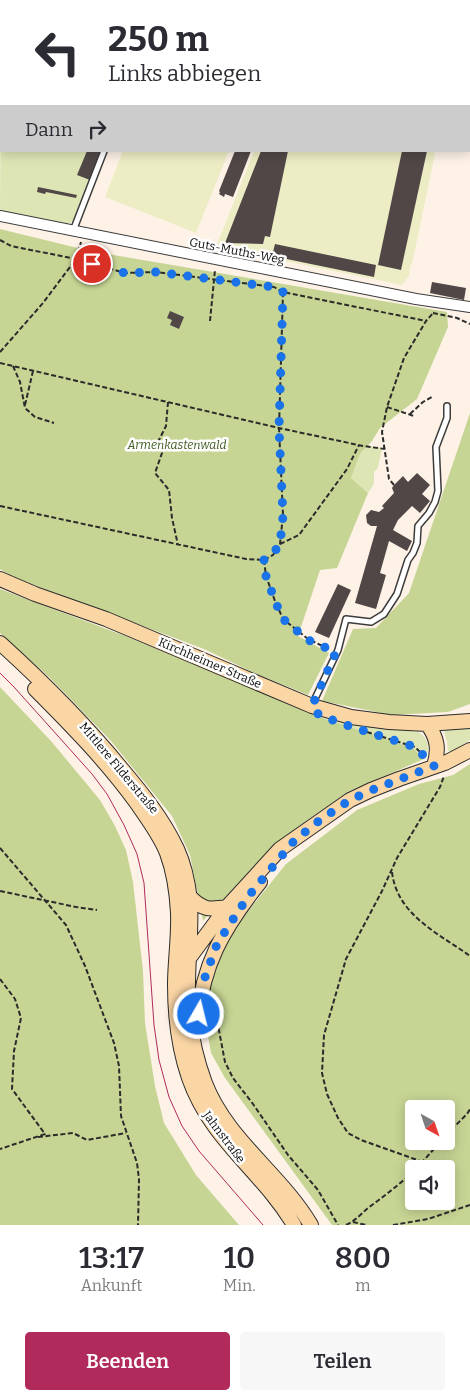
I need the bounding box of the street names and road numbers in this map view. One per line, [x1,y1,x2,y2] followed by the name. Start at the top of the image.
[188,235,286,267] street label: Guts-Muths-Weg
[156,635,264,691] street label: Kirchheimer Straße
[77,719,161,817] street label: Mittlere Filderstraße
[199,1108,248,1166] street label: Jahnstraße

